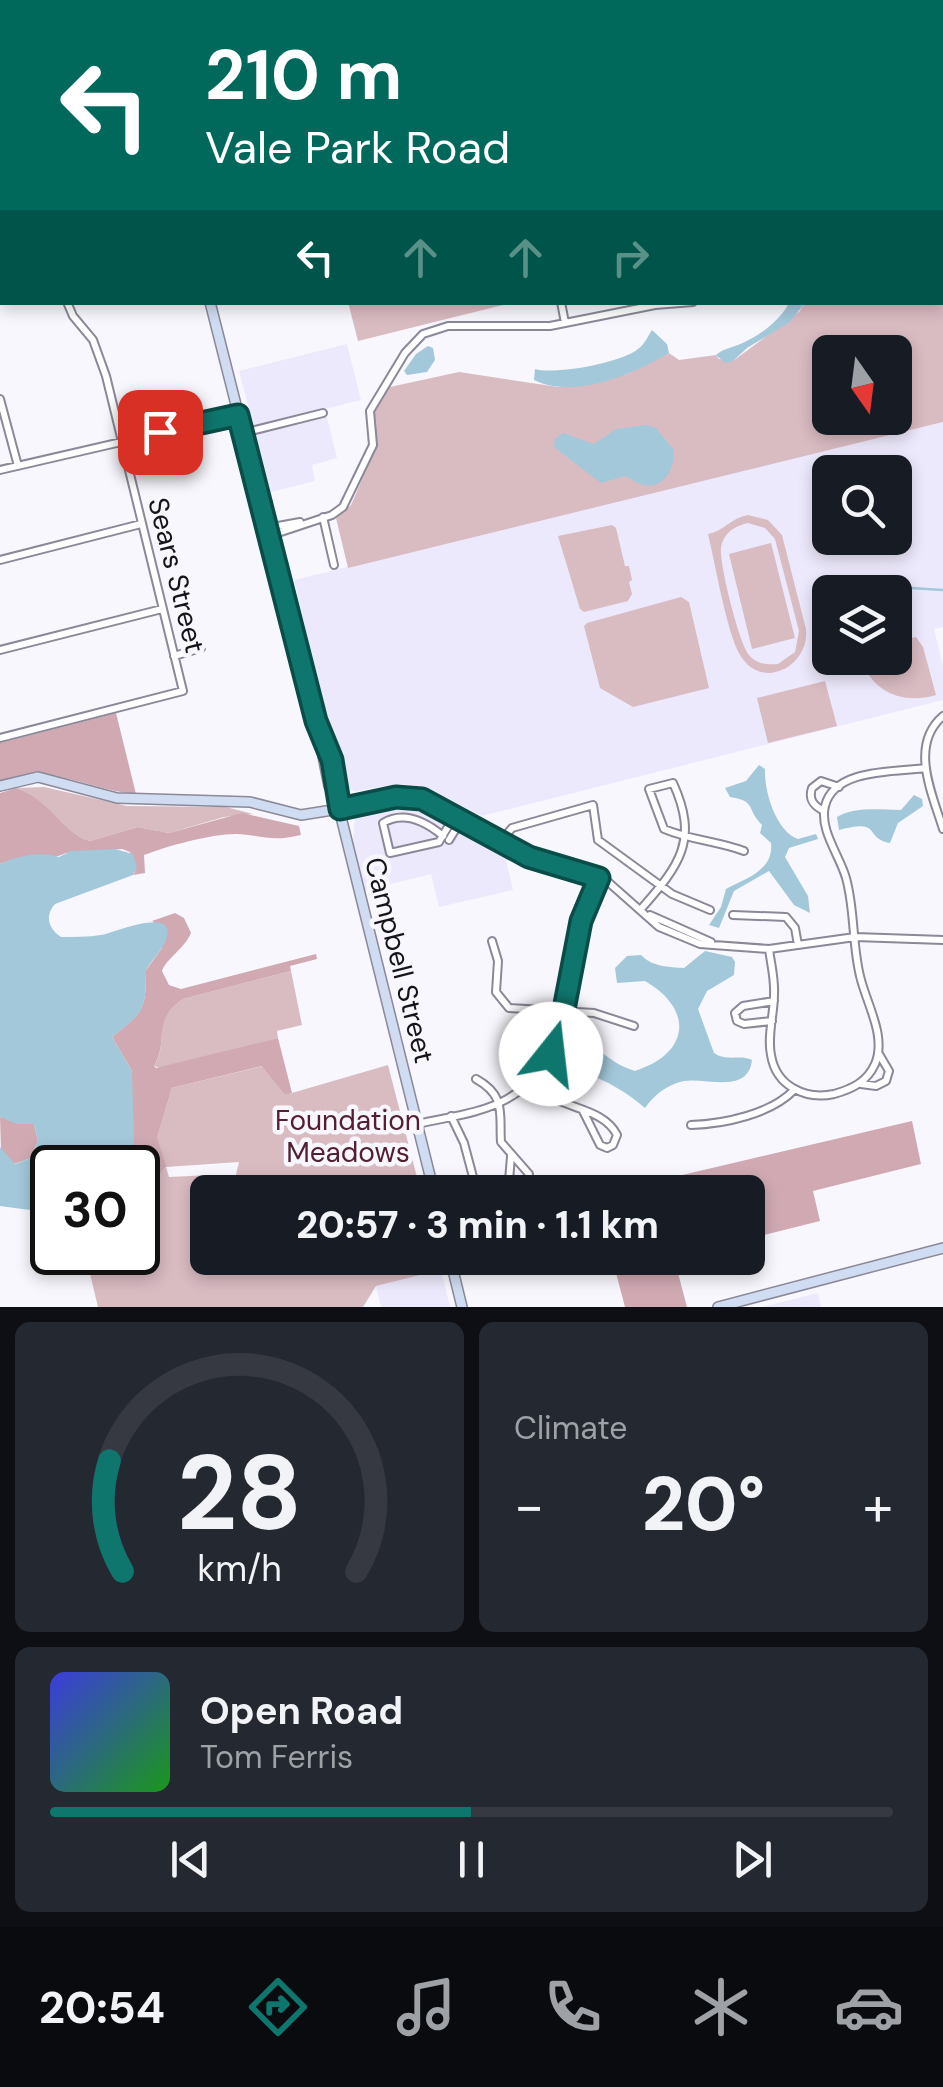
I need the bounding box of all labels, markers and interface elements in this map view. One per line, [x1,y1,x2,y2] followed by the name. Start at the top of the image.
[205,30,402,121] text: 210 m
[40,40,170,170] icon: left
[205,118,510,177] text: Vale Park Road
[288,230,343,285] icon: left
[393,230,448,285] icon: ahead
[498,230,553,285] icon: ahead
[603,230,658,285] icon: right
[812,335,912,435] north arrow
[812,335,912,675] map controls
[118,390,203,475] pin
[133,405,188,460] icon: arrive
[812,455,912,555] button: search
[139,494,214,657] street label: Sears Street
[812,575,912,675] button: layers
[356,854,443,1067] street label: Campbell Street
[499,1002,603,1106] position arrow
[275,1102,421,1171] park label: Foundation Meadows
[30,1145,160,1275] speed limit sign: 30
[296,1200,659,1250] text: 20:57 · 3 min · 1.1 km
[514,1407,628,1449] text: Climate
[177,1426,302,1561] text: 28
[642,1456,765,1553] text: 20°
[514,1470,544,1542] text: −
[863,1470,893,1542] text: +
[197,1546,282,1592] text: km/h
[200,1686,403,1736] text: Open Road
[200,1736,353,1778] text: Tom Ferris
[163,1832,218,1887] icon: previous
[444,1832,499,1887] icon: pause
[725,1832,780,1887] icon: next
[243,1972,313,2042] icon: directions
[391,1972,461,2042] icon: music
[538,1972,608,2042] icon: phone
[686,1972,756,2042] icon: climate
[834,1972,904,2042] icon: car
[39,1978,165,2037] text: 20:54

